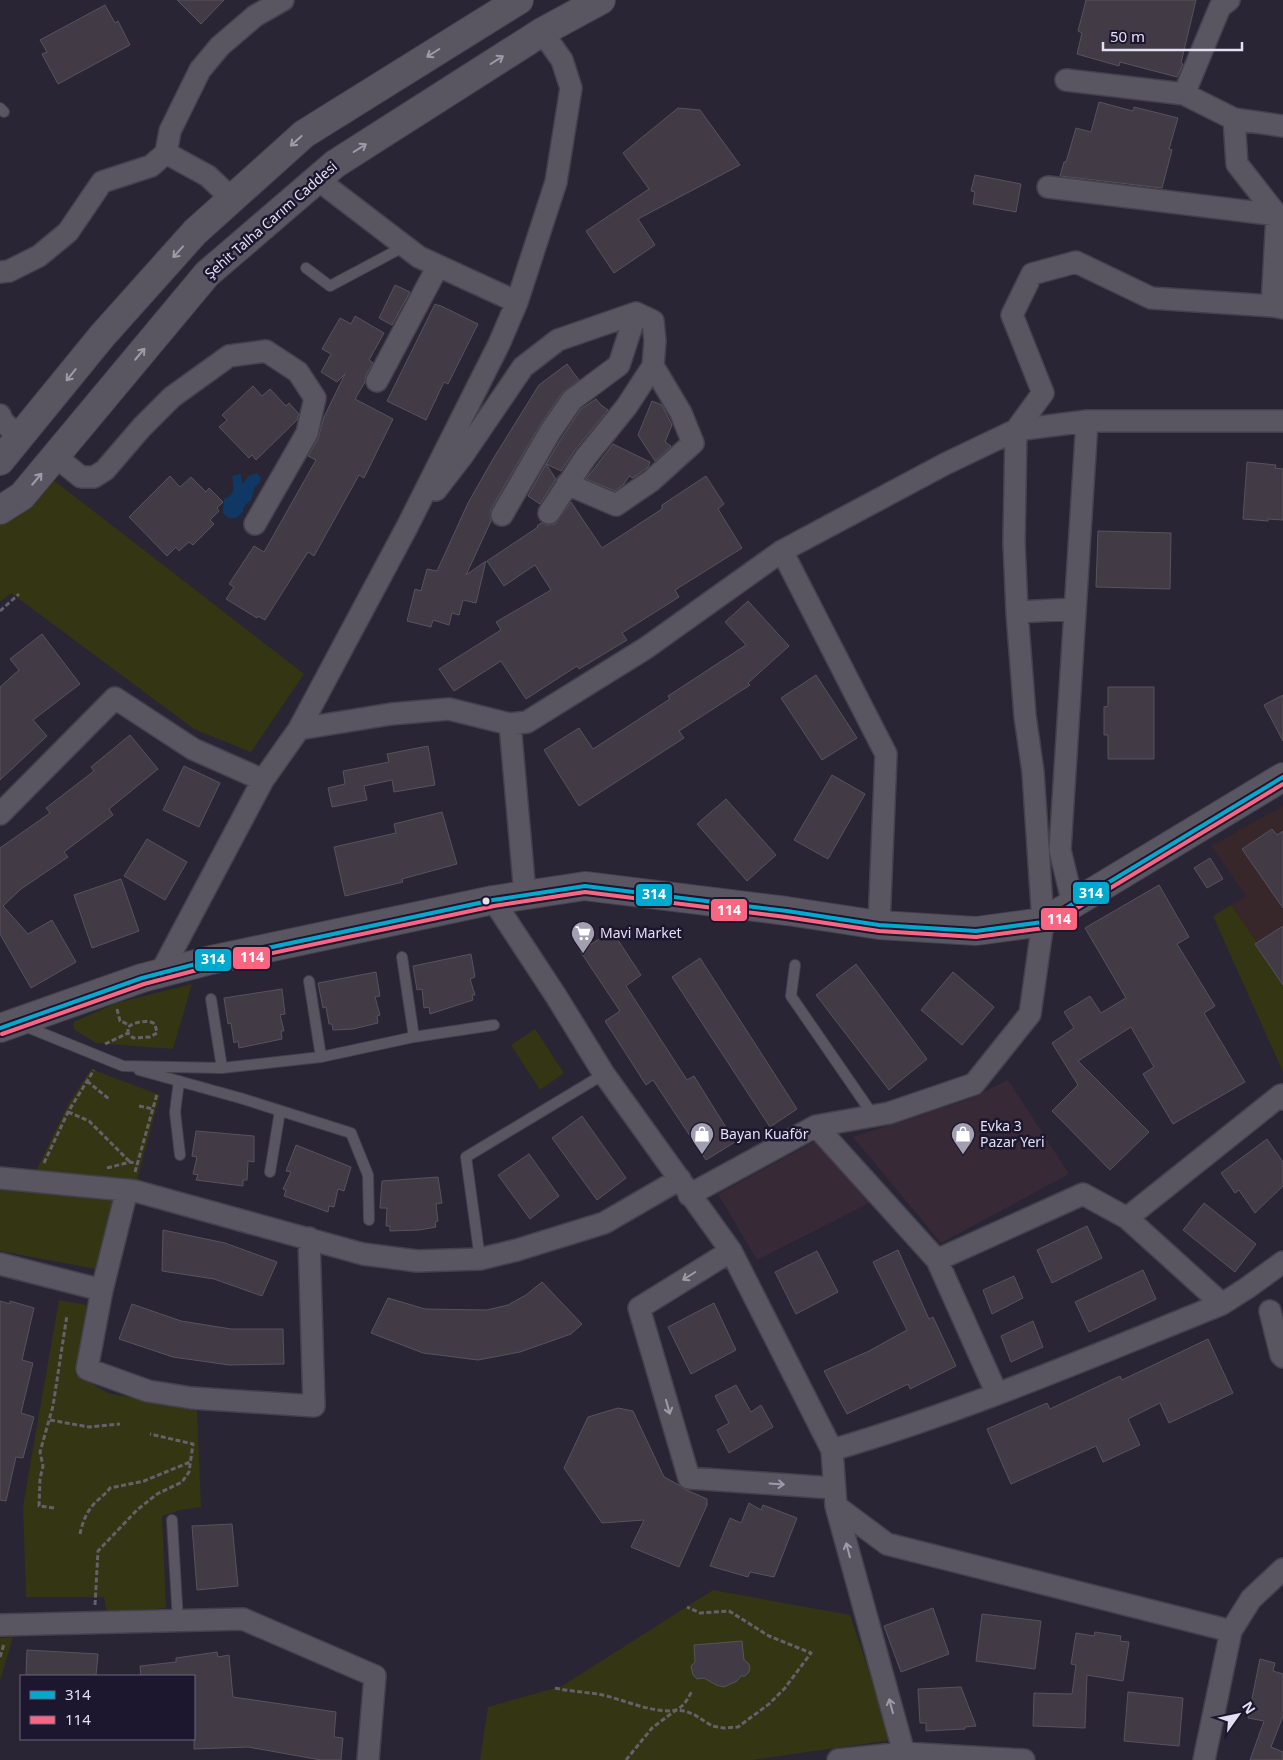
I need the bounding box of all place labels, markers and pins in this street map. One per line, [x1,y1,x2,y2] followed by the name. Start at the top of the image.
[481,896,491,906] unlabelled marker
[570,920,596,954] supermarket icon: Mavi Market
[600,923,682,942] place label: Mavi Market
[980,1116,1045,1151] place label: Evka 3 Pazar Yeri
[689,1121,715,1155] shop icon: Bayan Kuaför
[950,1121,976,1155] shop icon: Evka 3 Pazar Yeri
[720,1124,809,1143] place label: Bayan Kuaför

